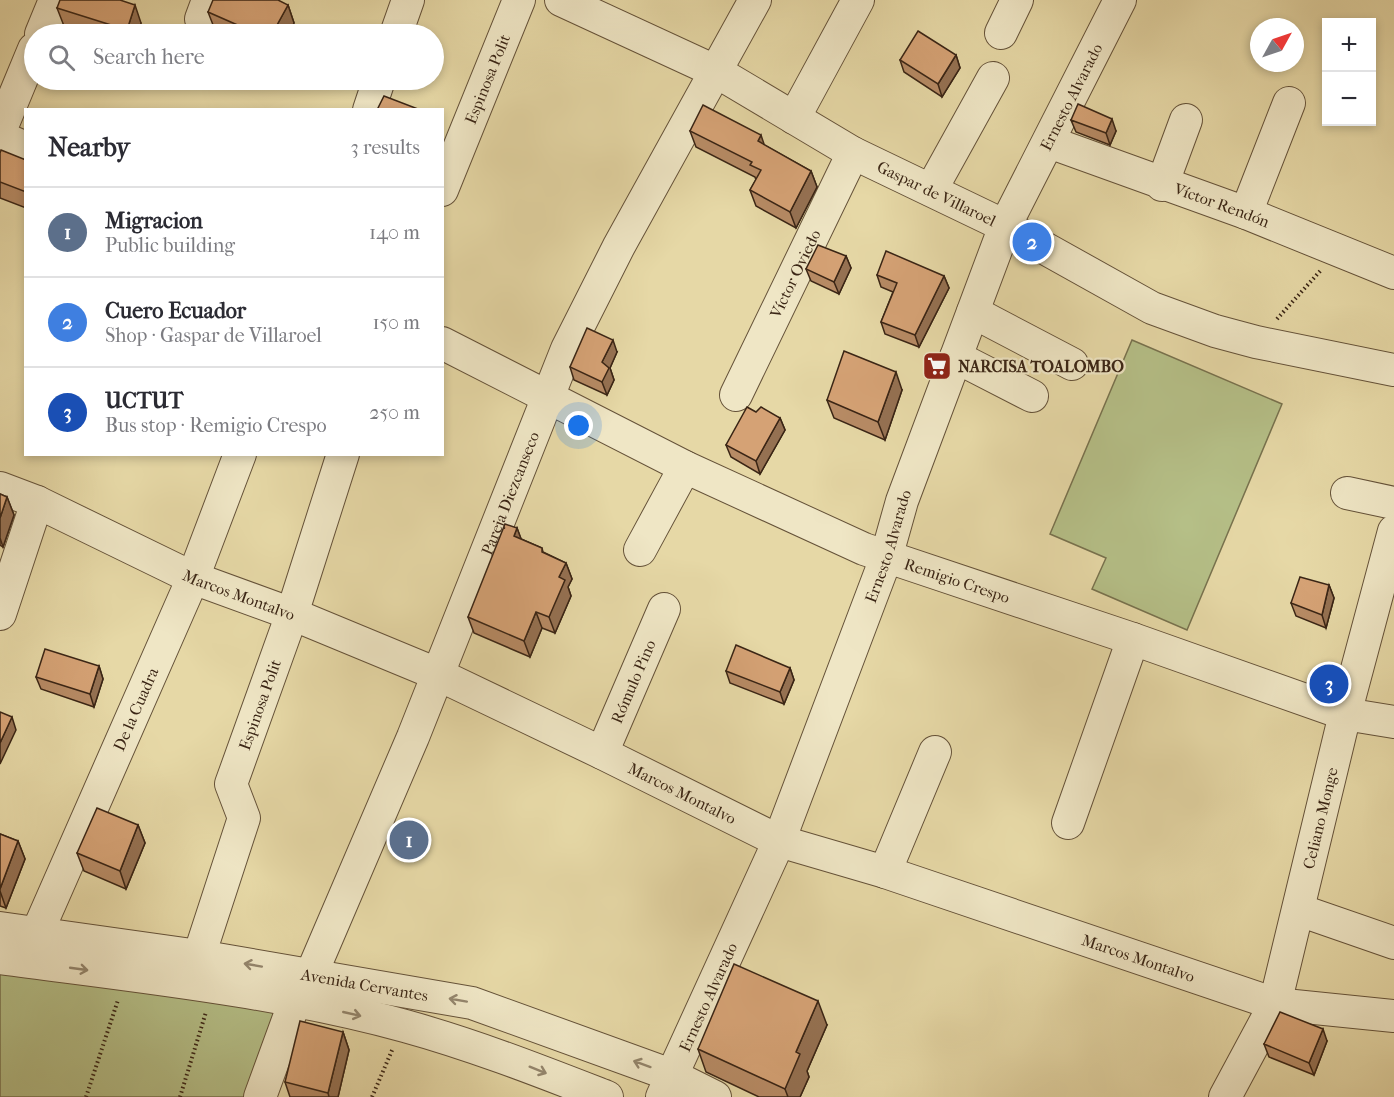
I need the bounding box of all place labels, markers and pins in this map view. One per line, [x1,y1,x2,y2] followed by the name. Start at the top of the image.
[1012,220,1052,264] pin: 2
[921,350,953,382] supermarket icon: NARCISA TOALOMBO
[958,357,1124,376] place label: NARCISA TOALOMBO
[1310,662,1348,706] pin: 3
[390,818,428,862] pin: 1

